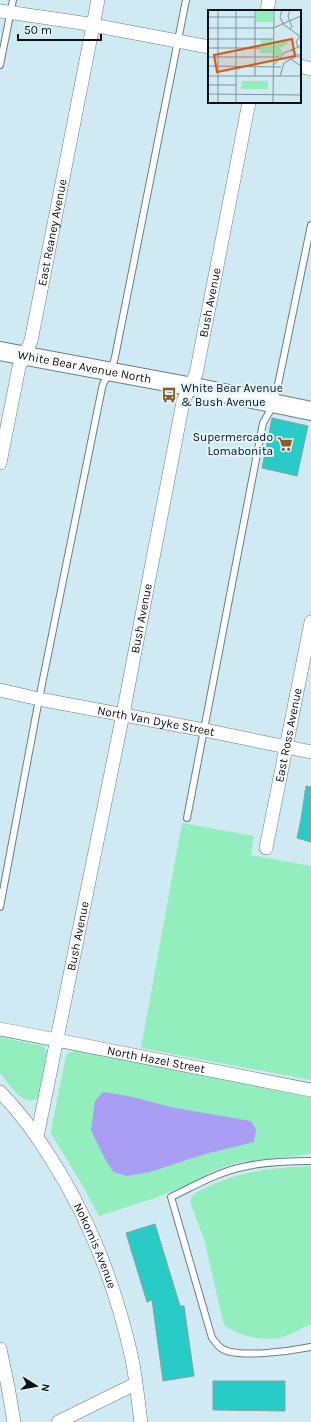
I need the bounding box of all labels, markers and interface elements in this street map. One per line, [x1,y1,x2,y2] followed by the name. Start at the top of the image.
[208,10,301,103] inset map
[18,16,101,42] scale bar
[24,23,52,37] text: 50 m
[35,178,70,287] street label: East Reaney Avenue
[196,267,224,339] street label: Bush Avenue
[16,347,153,386] street label: White Bear Avenue North
[181,381,283,409] place label: White Bear Avenue & Bush Avenue
[160,386,178,404] bus stop icon: White Bear Avenue & Bush Avenue
[193,430,273,458] place label: Supermercado Lomabonita
[276,435,294,453] supermarket icon: Supermercado Lomabonita
[128,582,155,654] street label: Bush Avenue
[272,687,305,784] street label: East Ross Avenue
[96,703,216,739] street label: North Van Dyke Street
[64,900,92,972] street label: Bush Avenue
[106,1043,207,1076] street label: North Hazel Street
[71,1201,119,1290] street label: Nokomis Avenue
[16,1366,56,1406] north arrow
[38,1383,52,1393] text: N

